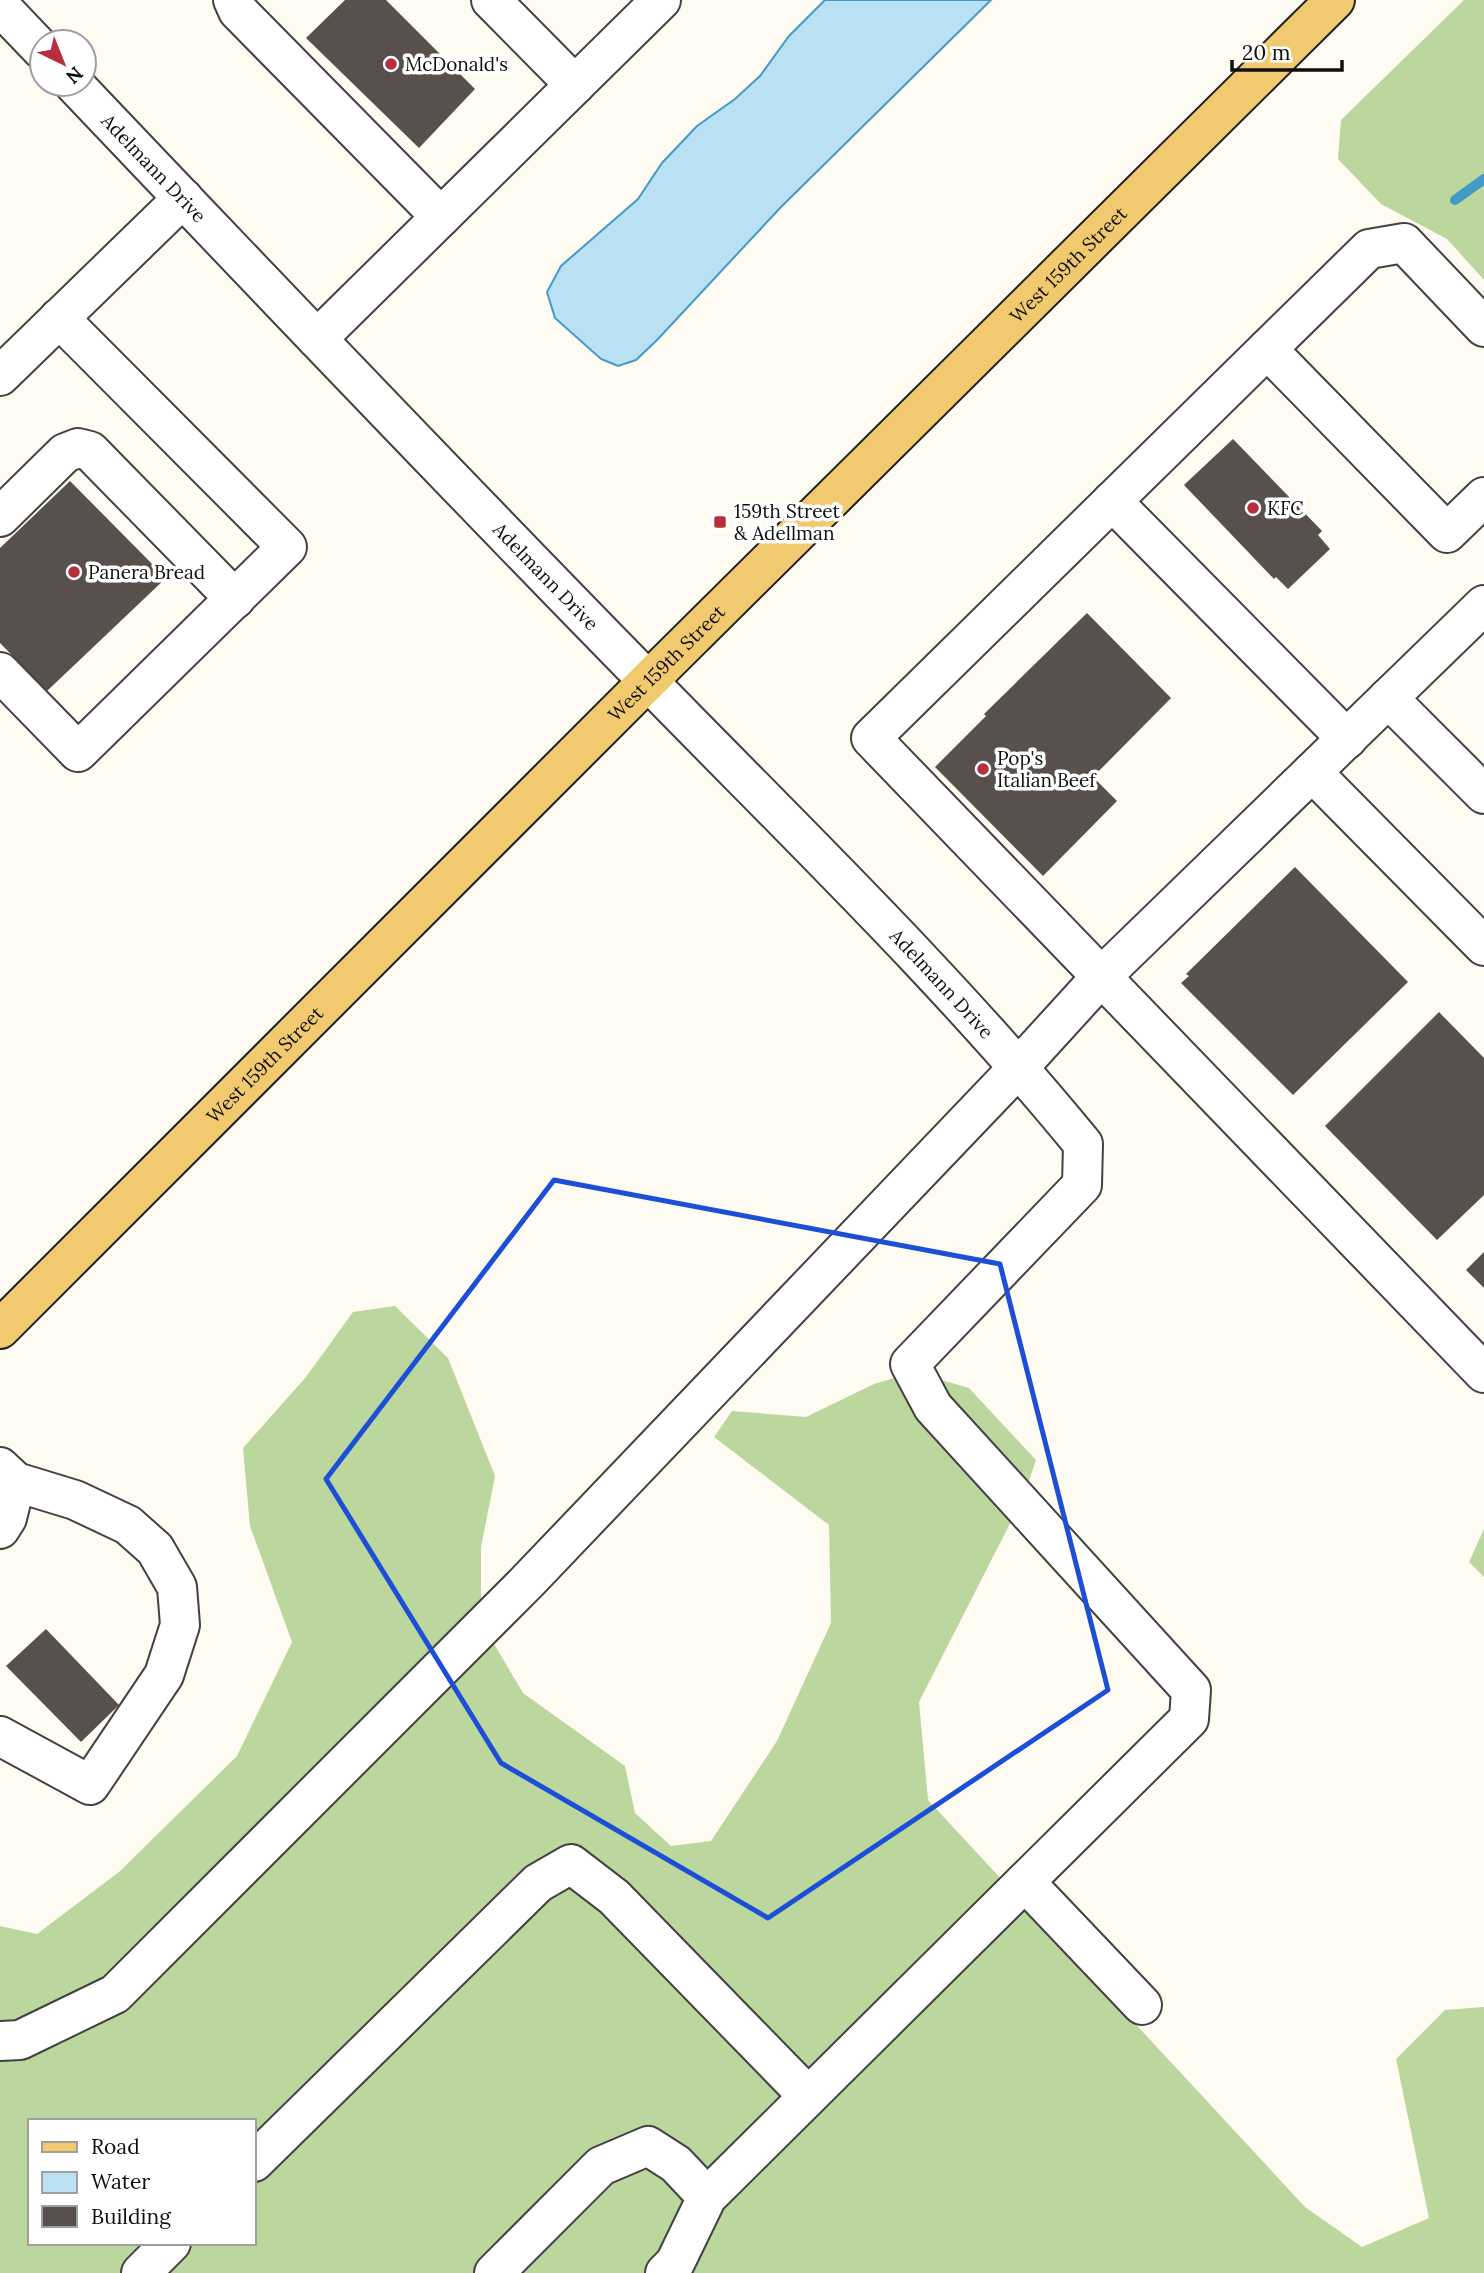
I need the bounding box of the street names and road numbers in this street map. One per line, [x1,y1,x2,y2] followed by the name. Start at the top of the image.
[96,108,211,227] street label: Adelmann Drive
[1004,201,1132,328] street label: West 159th Street
[487,517,604,635] street label: Adelmann Drive
[603,599,730,726] street label: West 159th Street
[884,923,999,1044] street label: Adelmann Drive
[201,1001,328,1128] street label: West 159th Street

